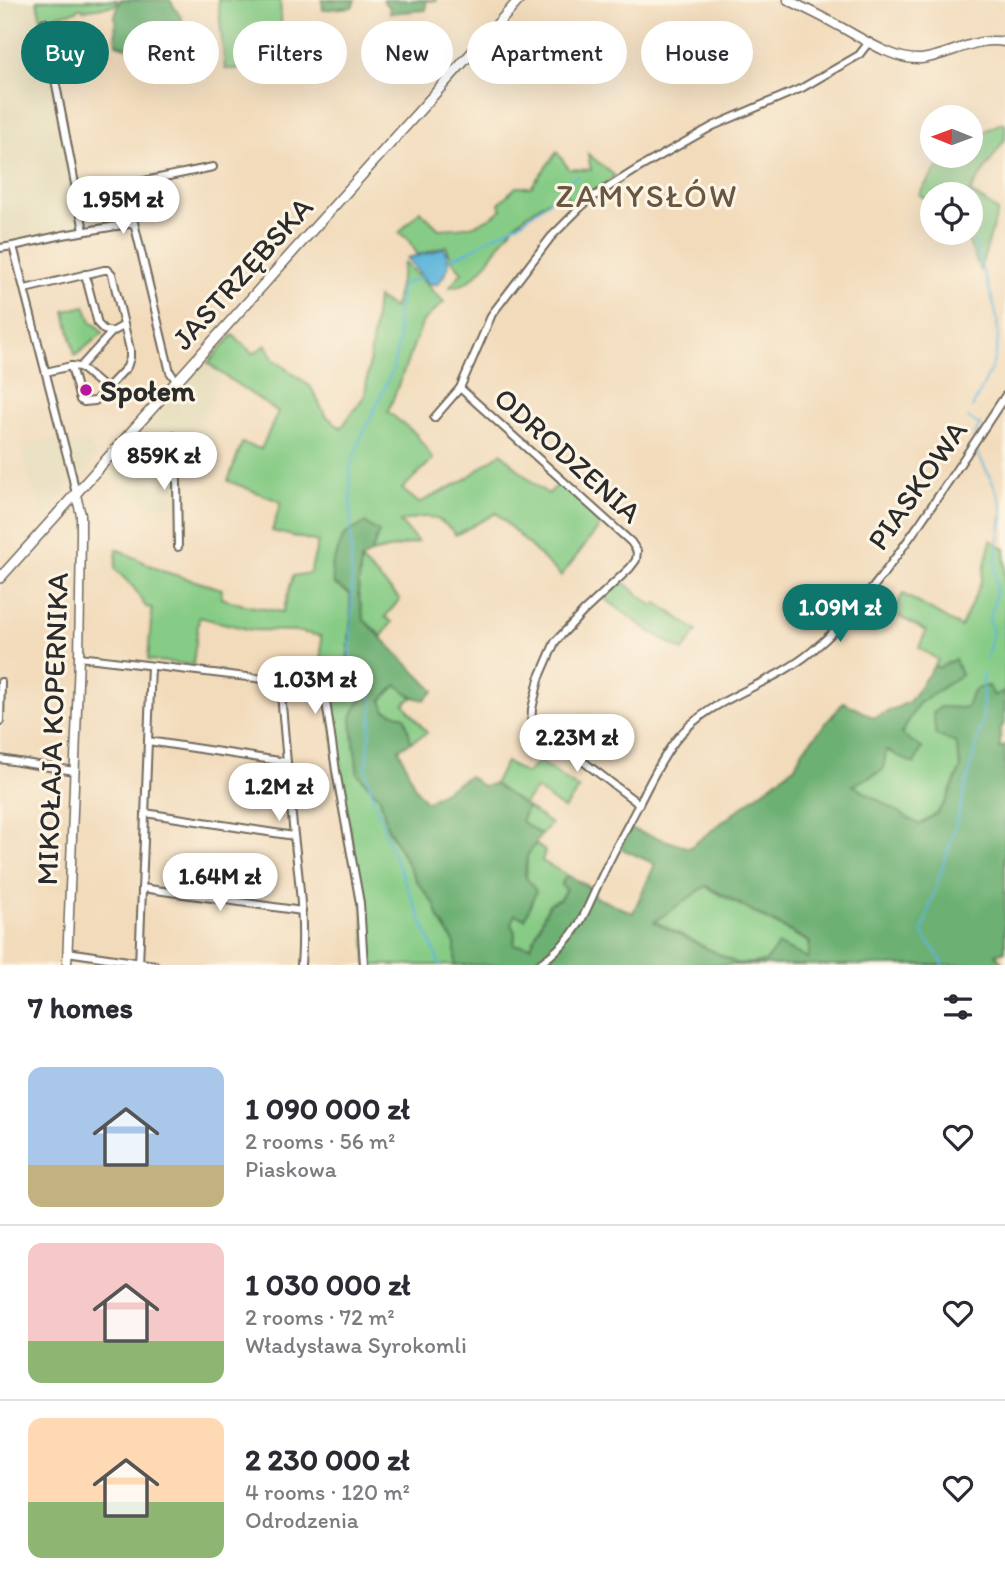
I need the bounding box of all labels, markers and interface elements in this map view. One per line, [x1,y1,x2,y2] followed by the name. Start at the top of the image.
[21,21,109,84] chip: Buy
[123,21,219,84] chip: Rent
[233,21,347,84] chip: Filters
[361,21,453,84] chip: New
[467,21,627,84] chip: Apartment
[641,21,753,84] chip: House
[920,105,984,168] north arrow
[920,105,983,245] map controls
[51,176,195,236] pin: 1.95M zł
[556,177,738,215] district label: ZAMYSŁÓW
[920,182,983,245] button: locate
[83,185,163,213] text: 1.95M zł
[164,189,320,357] street label: JASTRZĘBSKA
[100,372,196,409] place label: Społem
[487,379,649,531] street label: ODRODZENIA
[78,382,94,398] marker: Społem
[859,413,975,557] street label: PIASKOWA
[99,433,229,492] pin: 859K zł
[127,441,201,469] text: 859K zł
[28,572,76,886] street label: MIKOŁAJA KOPERNIKA
[768,584,912,644] pin: 1.09M zł
[798,593,882,621] text: 1.09M zł
[243,656,387,716] pin: 1.03M zł
[273,665,357,693] text: 1.03M zł
[505,714,649,774] pin: 2.23M zł
[536,723,618,751] text: 2.23M zł
[214,764,344,823] pin: 1.2M zł
[245,772,313,800] text: 1.2M zł
[148,853,292,913] pin: 1.64M zł
[179,862,261,890] text: 1.64M zł
[939,988,977,1026] icon: filters
[28,989,133,1026] text: 7 homes
[245,1090,410,1127] text: 1 090 000 zł
[84,1095,168,1179] icon: home
[939,1118,977,1156] icon: heart
[245,1127,396,1155] text: 2 rooms · 56 m²
[245,1155,337,1183] text: Piaskowa
[245,1266,410,1303] text: 1 030 000 zł
[84,1271,168,1355] icon: home
[939,1294,977,1332] icon: heart
[245,1303,395,1331] text: 2 rooms · 72 m²
[245,1331,467,1359] text: Władysława Syrokomli
[245,1441,410,1478] text: 2 230 000 zł
[84,1446,168,1530] icon: home
[939,1469,977,1507] icon: heart
[245,1478,410,1506] text: 4 rooms · 120 m²
[245,1506,359,1534] text: Odrodzenia

